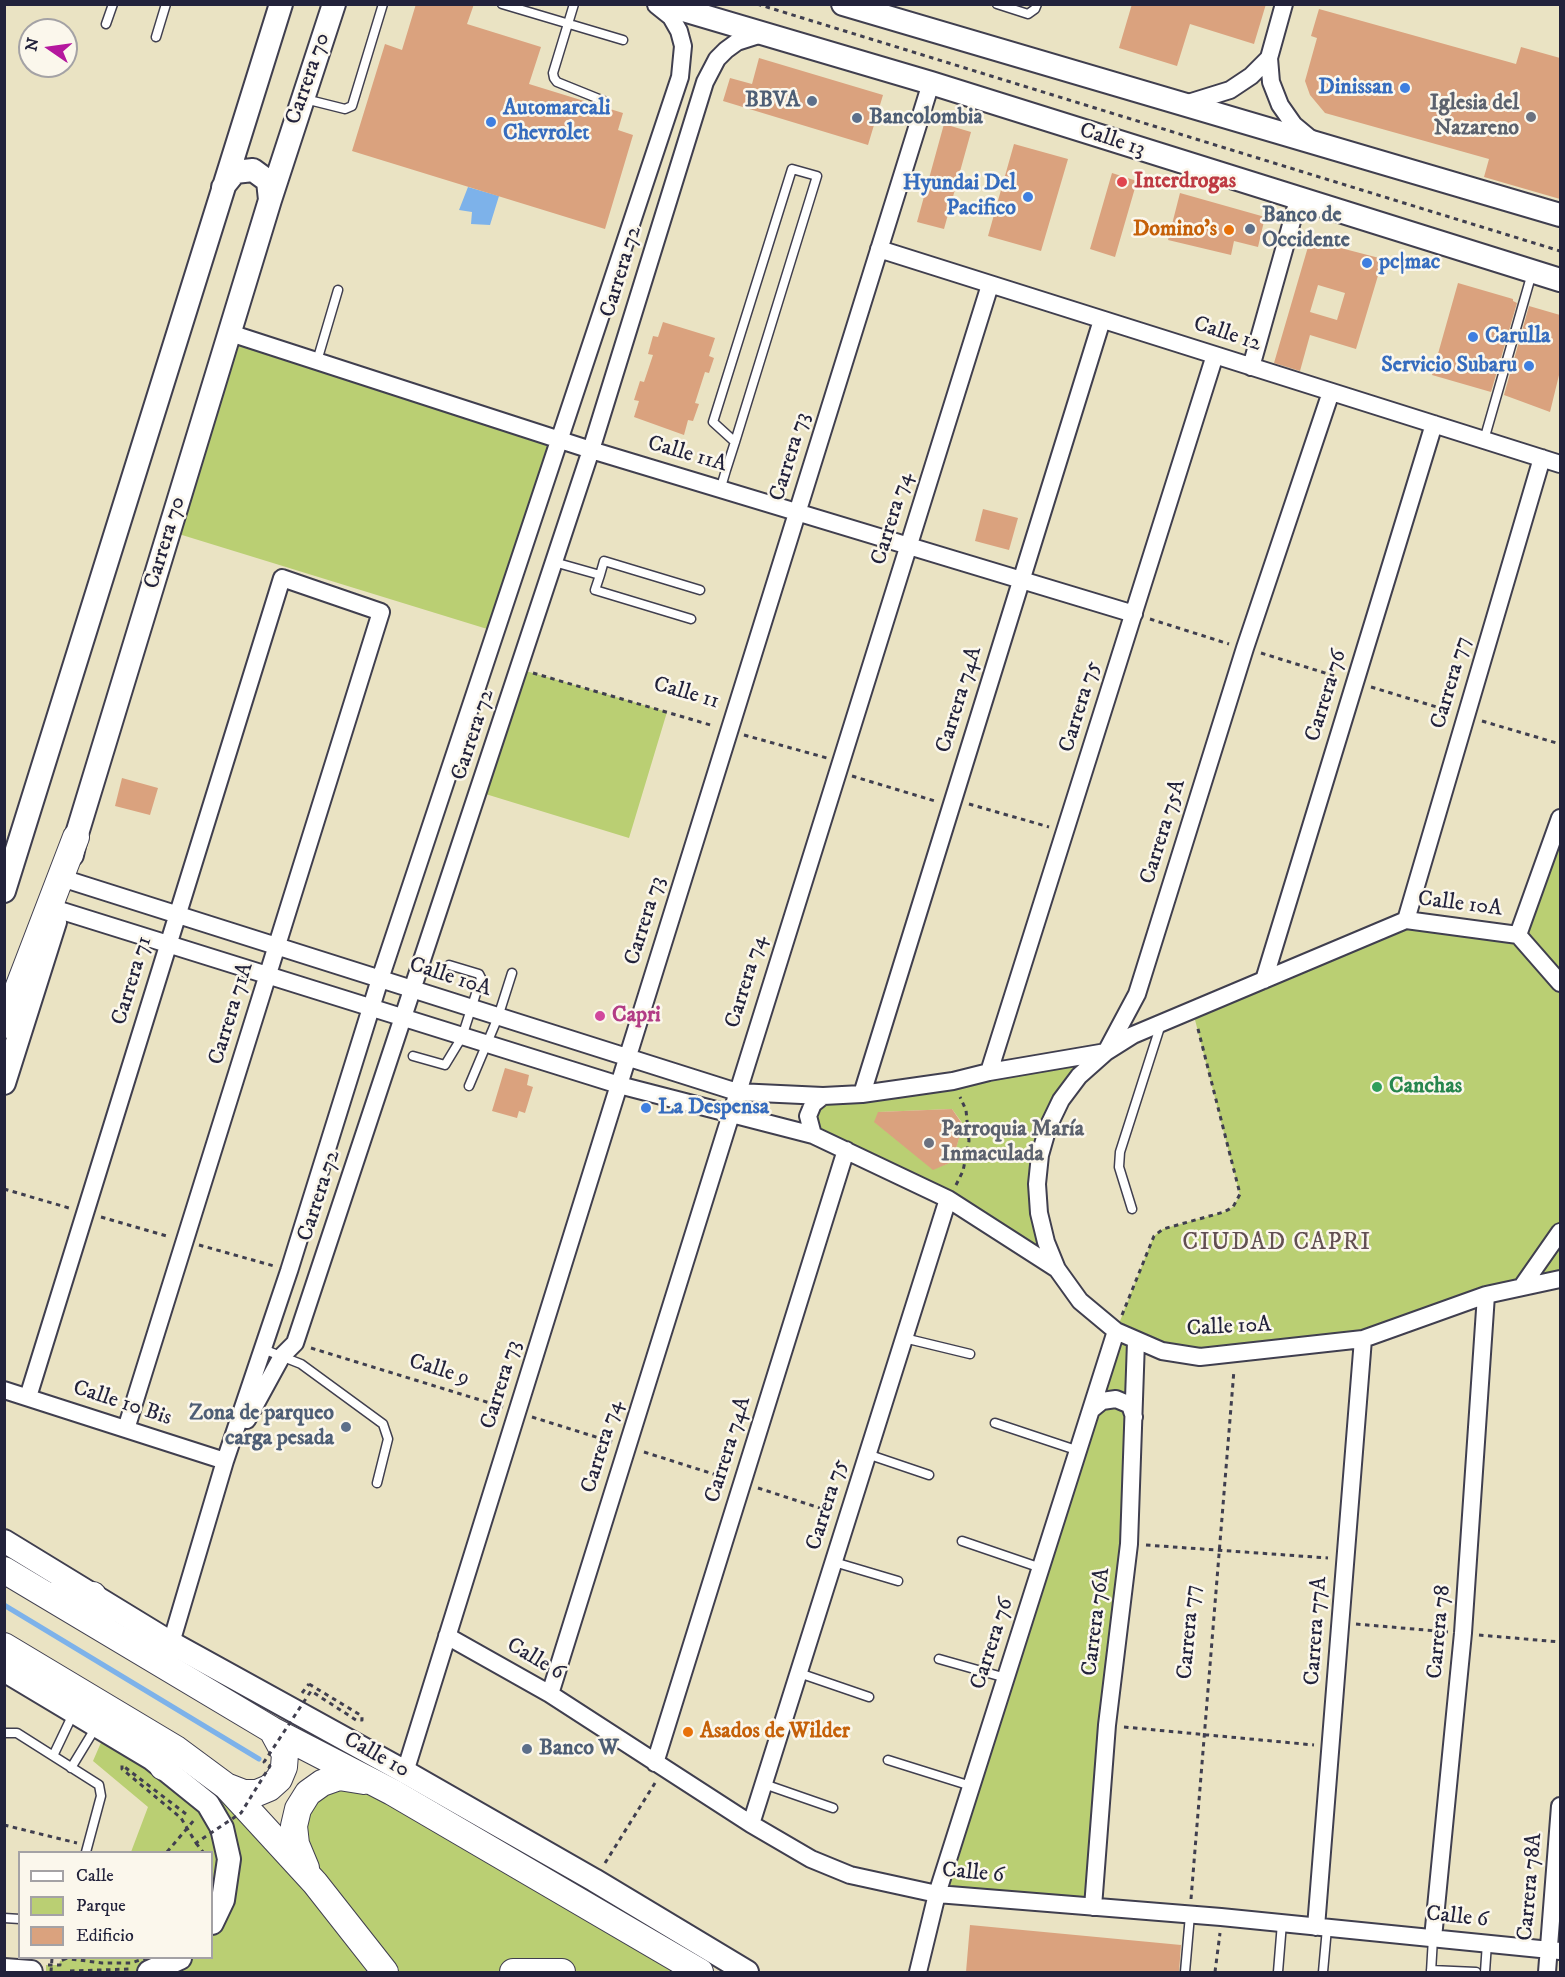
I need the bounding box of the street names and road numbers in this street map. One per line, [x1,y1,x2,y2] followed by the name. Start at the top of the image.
[281,30,337,128] street label: Carrera 70
[1076,118,1148,164] street label: Calle 13
[596,223,648,321] street label: Carrera 72
[1190,312,1264,358] street label: Calle 12
[765,409,817,505] street label: Carrera 73
[644,431,730,479] street label: Calle 11A
[866,469,920,569] street label: Carrera 74
[139,494,193,592] street label: Carrera 70
[1426,634,1478,732] street label: Carrera 77
[931,644,989,756] street label: Carrera 74A
[1301,647,1353,745] street label: Carrera 76
[1055,658,1107,756] street label: Carrera 75
[650,672,722,716] street label: Calle 11
[447,686,501,784] street label: Carrera 72
[1136,776,1192,888] street label: Carrera 75A
[620,873,672,969] street label: Carrera 73
[1416,887,1504,923] street label: Calle 10A
[720,932,774,1032] street label: Carrera 74
[107,933,159,1029] street label: Carrera 71
[406,952,494,1004] street label: Calle 10A
[204,960,260,1068] street label: Carrera 71A
[293,1147,347,1245] street label: Carrera 72
[1186,1313,1272,1343] street label: Calle 10A
[476,1337,528,1433] street label: Carrera 73
[406,1349,472,1393] street label: Calle 9
[69,1376,175,1432] street label: Calle 10 Bis
[700,1394,758,1506] street label: Carrera 74A
[576,1397,630,1497] street label: Carrera 74
[802,1456,854,1554] street label: Carrera 75
[1077,1566,1117,1678] street label: Carrera 76A
[1300,1576,1334,1686] street label: Carrera 77A
[1173,1584,1207,1680] street label: Carrera 77
[1423,1584,1457,1680] street label: Carrera 78
[966,1595,1020,1693] street label: Carrera 76
[501,1633,569,1687] street label: Calle 6
[339,1727,413,1785] street label: Calle 10
[1513,1832,1549,1942] street label: Carrera 78A
[941,1858,1005,1890] street label: Calle 6
[1425,1902,1489,1934] street label: Calle 6

